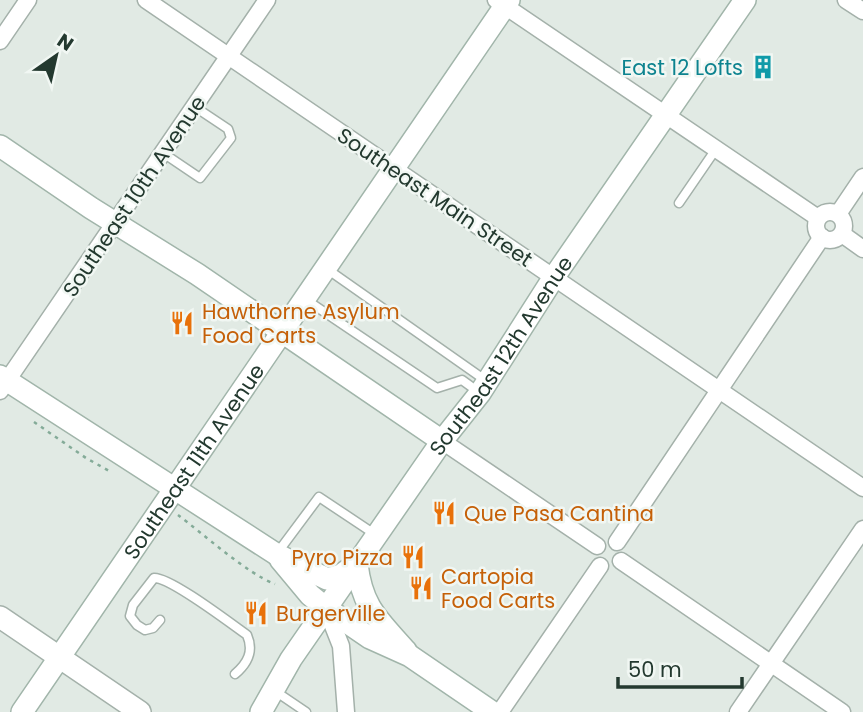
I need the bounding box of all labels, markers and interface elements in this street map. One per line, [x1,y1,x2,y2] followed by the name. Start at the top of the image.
[21,21,91,91] north arrow
[52,27,79,58] text: N
[621,53,743,82] place label: East 12 Lofts
[749,53,777,81] building icon: East 12 Lofts
[56,90,212,302] street label: Southeast 10th Avenue
[332,121,538,273] street label: Southeast Main Street
[422,250,579,461] street label: Southeast 12th Avenue
[202,297,400,350] place label: Hawthorne Asylum Food Carts
[168,309,196,337] restaurant icon: Hawthorne Asylum Food Carts
[116,358,271,565] street label: Southeast 11th Avenue
[430,499,458,527] restaurant icon: Que Pasa Cantina
[464,499,654,528] place label: Que Pasa Cantina
[292,543,393,572] place label: Pyro Pizza
[399,543,427,571] restaurant icon: Pyro Pizza
[441,562,555,615] place label: Cartopia Food Carts
[407,574,435,602] restaurant icon: Cartopia Food Carts
[242,599,270,627] restaurant icon: Burgerville
[276,599,386,628] place label: Burgerville
[618,646,742,690] scale bar
[628,655,682,684] text: 50 m

